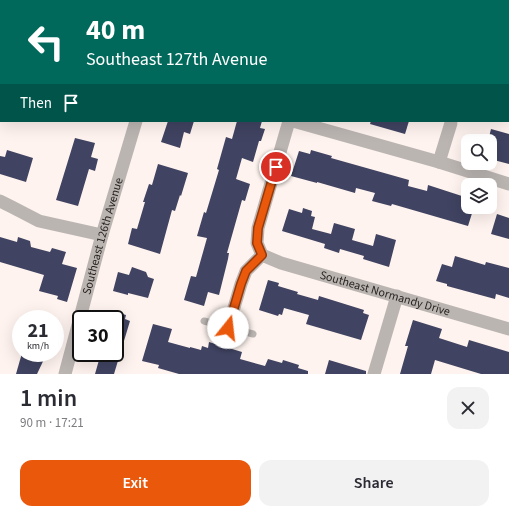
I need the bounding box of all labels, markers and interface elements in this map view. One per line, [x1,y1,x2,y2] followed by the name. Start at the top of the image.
[86,10,145,50] text: 40 m
[20,16,72,68] icon: left
[86,47,267,72] text: Southeast 127th Avenue
[60,92,82,114] icon: arrive
[20,93,52,114] text: Then
[461,134,497,214] map controls
[461,134,497,170] button: search
[259,150,293,184] pin
[265,156,287,178] icon: arrive
[78,175,127,297] street label: Southeast 126th Avenue
[461,178,497,214] button: layers
[318,266,452,320] street label: Southeast Normandy Drive
[207,307,249,349] position arrow
[72,310,124,362] speed limit sign: 30
[27,317,49,345] text: 21
[27,339,49,353] text: km/h
[20,381,77,416] text: 1 min
[447,387,489,429] button: close
[20,414,84,432] text: 90 m · 17:21
[20,460,251,506] button: Exit
[259,460,489,506] button: Share

